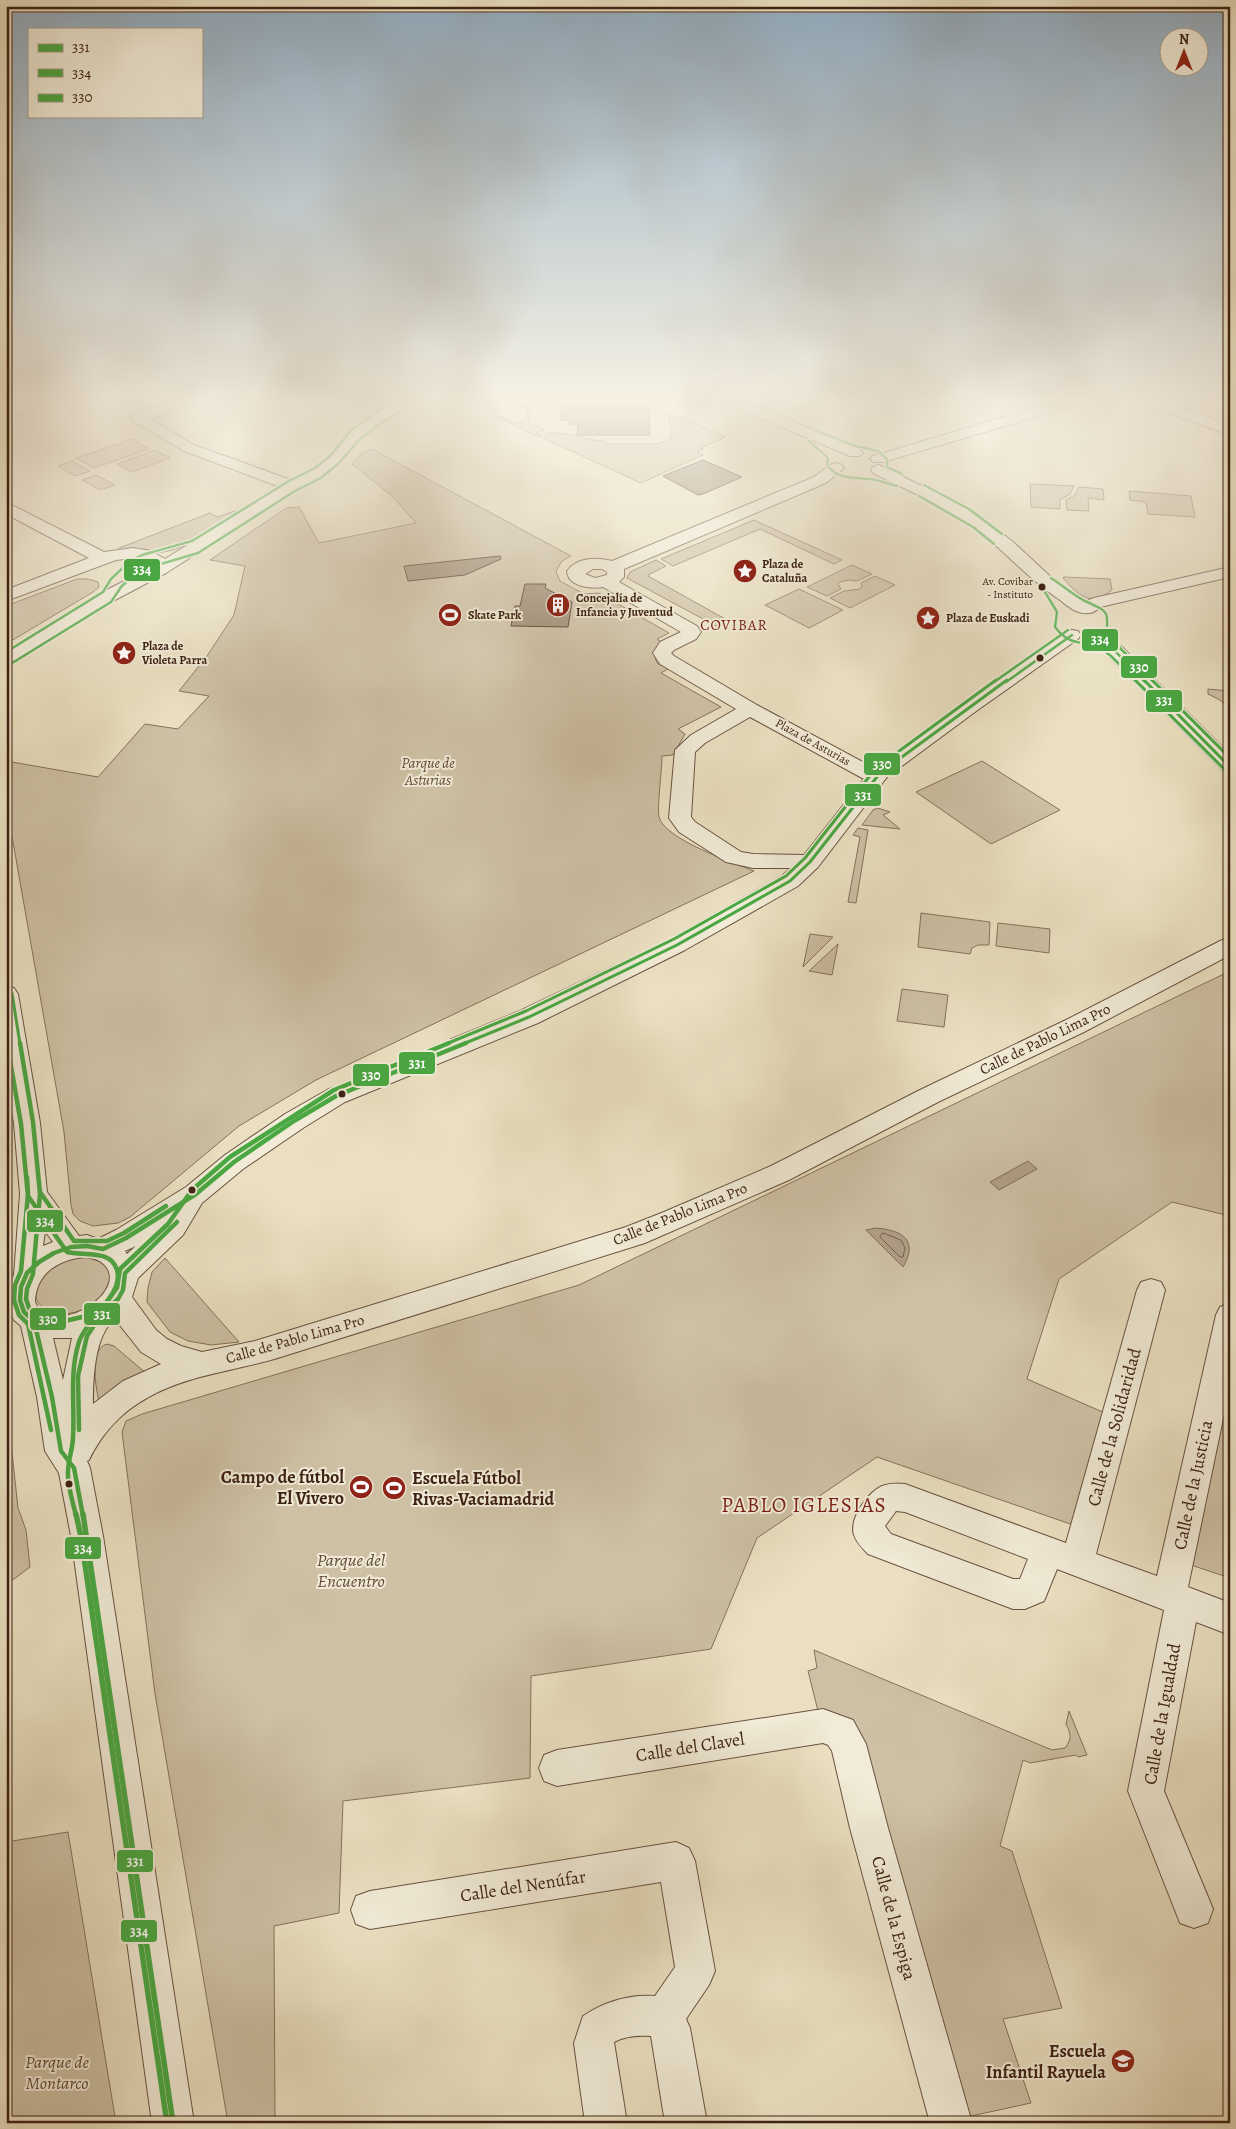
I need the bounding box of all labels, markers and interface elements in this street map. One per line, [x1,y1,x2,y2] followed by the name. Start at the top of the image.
[28,28,202,118] legend
[1158,28,1208,78] north arrow
[1179,30,1189,49] text: N
[72,37,90,57] text: 331
[72,63,91,83] text: 334
[72,87,92,107] text: 330
[762,556,808,586] place label: Plaza de Cataluña
[123,558,161,582] line badge: 334
[732,558,758,584] place icon: Plaza de Cataluña
[133,560,152,579] text: 334
[981,574,1034,602] place label: Av. Covibar - Instituto
[1037,582,1047,592] marker: Av. Covibar - Instituto
[576,590,673,620] place label: Concejalía de Infancia y Juventud
[545,592,571,618] building icon: Concejalía de Infancia y Juventud
[437,602,463,628] sports icon: Skate Park
[915,605,941,631] place icon: Plaza de Euskadi
[468,607,522,623] place label: Skate Park
[946,610,1030,626] place label: Plaza de Euskadi
[700,615,768,635] district label: COVIBAR
[1081,628,1119,652] line badge: 334
[1091,630,1110,649] text: 334
[141,638,207,668] place label: Plaza de Violeta Parra
[111,640,137,666] place icon: Plaza de Violeta Parra
[1035,653,1045,663] unlabelled marker
[1120,655,1158,679] line badge: 330
[1129,658,1149,677] text: 330
[1145,689,1183,713] line badge: 331
[1155,691,1173,710] text: 331
[773,715,854,769] street label: Plaza de Asturias
[863,752,901,776] line badge: 330
[401,753,455,790] park label: Parque de Asturias
[872,755,892,774] text: 330
[844,783,882,807] line badge: 331
[854,786,872,805] text: 331
[976,999,1114,1079] street label: Calle de Pablo Lima Pro
[398,1051,436,1075] line badge: 331
[408,1054,426,1073] text: 331
[352,1063,390,1087] line badge: 330
[361,1066,381,1085] text: 330
[337,1089,347,1099] unlabelled marker
[610,1178,750,1250] street label: Calle de Pablo Lima Pro
[187,1185,197,1195] unlabelled marker
[26,1209,64,1233] line badge: 334
[36,1212,55,1231] text: 334
[83,1302,121,1326] line badge: 331
[93,1305,111,1324] text: 331
[29,1307,67,1331] line badge: 330
[38,1310,58,1329] text: 330
[223,1310,367,1368] street label: Calle de Pablo Lima Pro
[1081,1345,1147,1509] street label: Calle de la Solidaridad
[1168,1417,1219,1552] street label: Calle de la Justicia
[221,1465,344,1510] place label: Campo de fútbol El Vivero
[412,1466,554,1511] place label: Escuela Fútbol Rivas-Vaciamadrid
[348,1474,374,1500] sports icon: Campo de fútbol El Vivero
[381,1475,407,1501] sports icon: Escuela Fútbol Rivas-Vaciamadrid
[64,1479,74,1489] unlabelled marker
[721,1491,887,1519] district label: PABLO IGLESIAS
[64,1536,102,1560] line badge: 334
[74,1539,93,1558] text: 334
[317,1548,386,1593] park label: Parque del Encuentro
[1138,1641,1186,1787] street label: Calle de la Igualdad
[634,1726,747,1767] street label: Calle del Clavel
[116,1849,154,1873] line badge: 331
[126,1852,144,1871] text: 331
[866,1853,922,1983] street label: Calle de la Espiga
[458,1864,588,1908] street label: Calle del Nenúfar
[120,1919,158,1943] line badge: 334
[130,1922,149,1941] text: 334
[986,2039,1106,2084] place label: Escuela Infantil Rayuela
[1110,2048,1136,2074] school or university icon: Escuela Infantil Rayuela
[25,2050,90,2095] park label: Parque de Montarco

